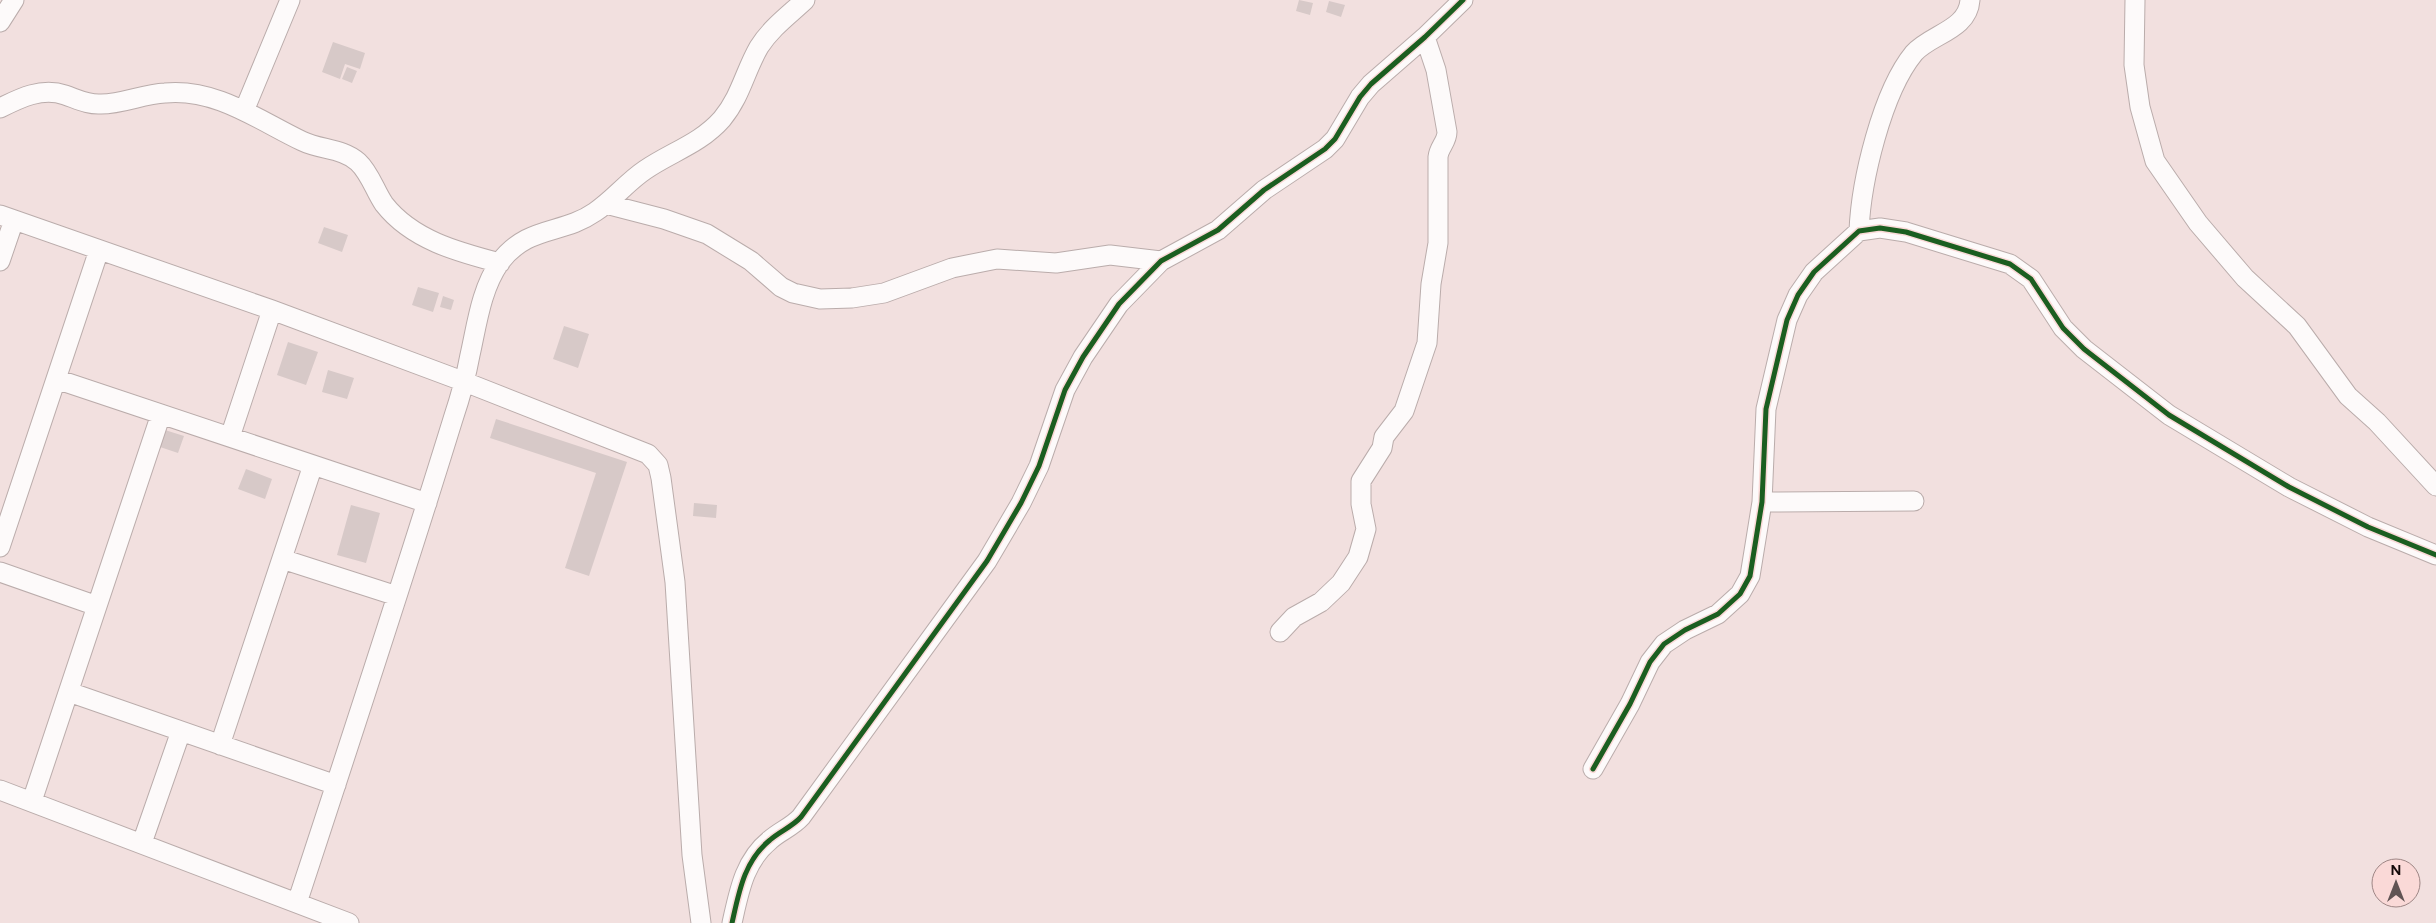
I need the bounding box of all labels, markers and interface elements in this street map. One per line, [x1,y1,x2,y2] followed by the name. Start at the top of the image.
[2371,858,2421,908] north arrow
[2391,862,2401,879] text: N

